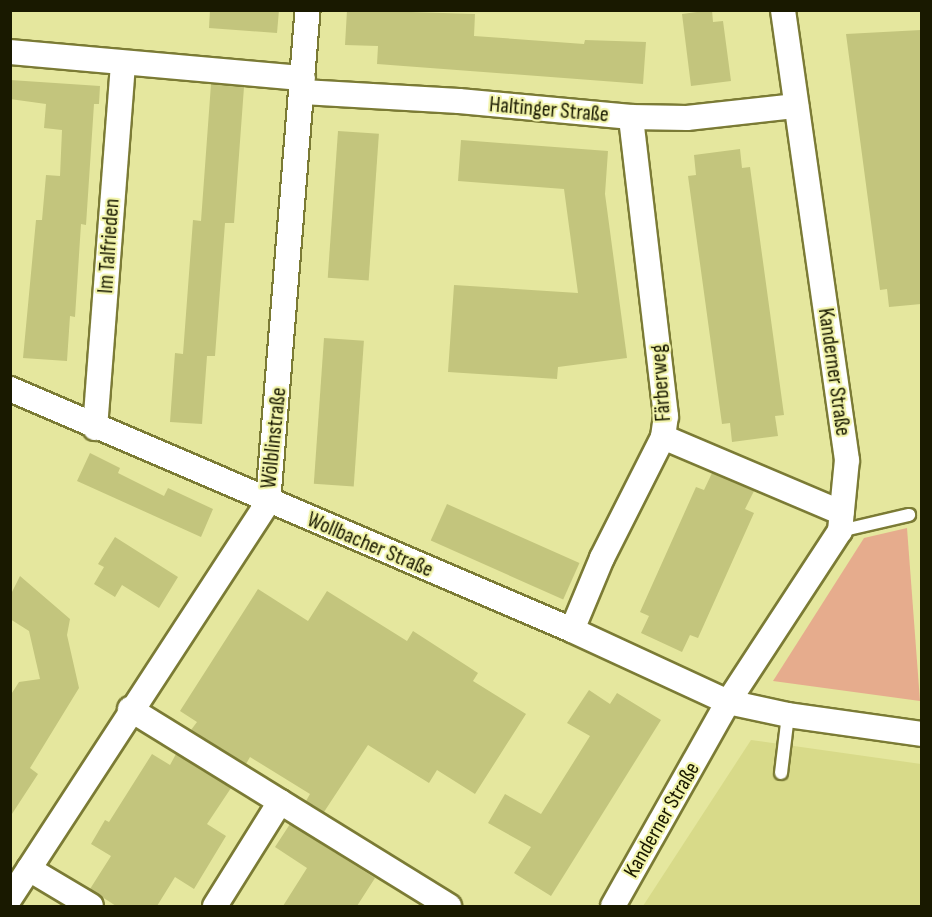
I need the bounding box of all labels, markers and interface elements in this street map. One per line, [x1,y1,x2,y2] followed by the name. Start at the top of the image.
[488,92,610,128] street label: Haltinger Straße
[93,198,125,294] street label: Im Talfrieden
[812,306,856,438] street label: Kanderner Straße
[645,344,677,422] street label: Färberweg
[256,386,292,490] street label: Wölblinstraße
[303,507,437,583] street label: Wollbacher Straße
[618,758,706,882] street label: Kanderner Straße

